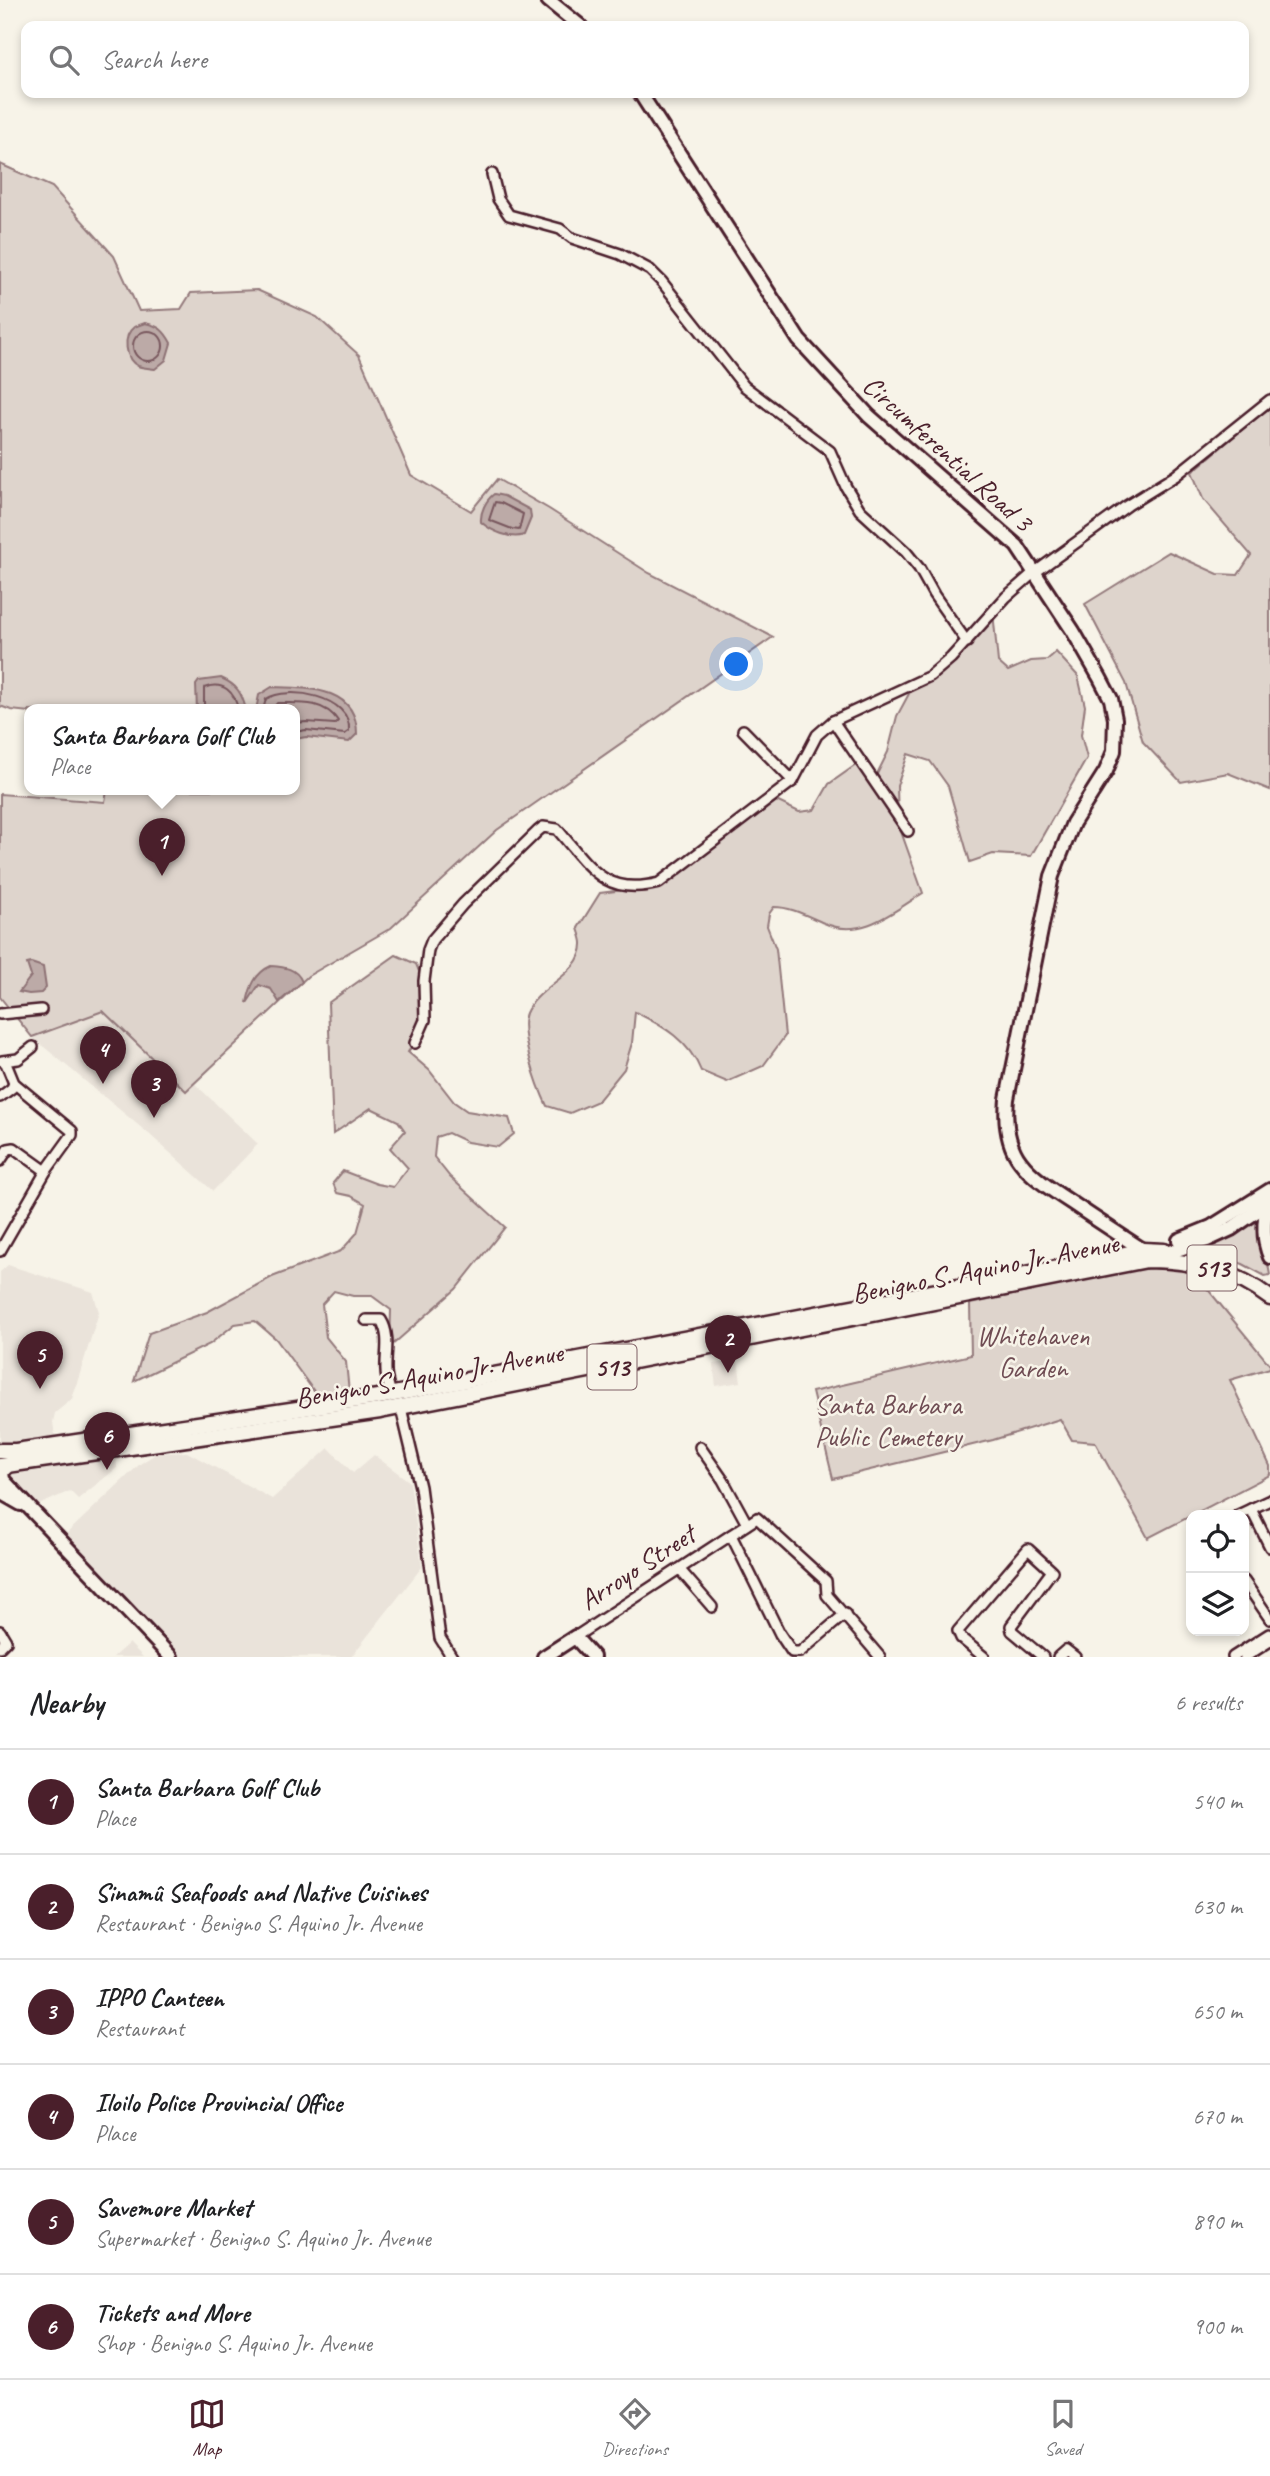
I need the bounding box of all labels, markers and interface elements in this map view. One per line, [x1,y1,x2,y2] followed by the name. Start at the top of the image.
[21,21,1249,98] search box
[45,41,83,79] icon: search
[101,43,207,76] text: Search here
[856,367,1042,540] street label: Circumferential Road 3
[719,647,753,681] your location
[24,704,300,795] popup
[50,719,274,752] text: Santa Barbara Golf Club
[50,752,90,781] text: Place
[139,818,185,876] pin: 1
[80,1026,126,1084] pin: 4
[131,1060,177,1118] pin: 3
[849,1225,1123,1311] street label: Benigno S. Aquino Jr. Avenue
[1188,1246,1236,1290] road number: 513
[705,1315,751,1373] pin: 2
[977,1318,1090,1385] park label: Whitehaven Garden
[17,1331,63,1389] pin: 5
[293,1334,567,1416] street label: Benigno S. Aquino Jr. Avenue
[588,1344,636,1390] road number: 513
[815,1387,964,1454] park label: Santa Barbara Public Cemetery
[84,1412,130,1470] pin: 6
[1186,1510,1249,1636] map controls
[1186,1510,1249,1573] button: locate
[573,1515,705,1617] street label: Arroyo Street
[1186,1573,1249,1636] button: layers
[28,1684,104,1722] text: Nearby
[1175,1688,1242,1717] text: 6 results
[95,1771,319,1804] text: Santa Barbara Golf Club
[46,1787,56,1816] text: 1
[1193,1787,1242,1816] text: 540 m
[95,1804,135,1833] text: Place
[95,1876,427,1909] text: Sinamû Seafoods and Native Cuisines
[46,1892,56,1921] text: 2
[1193,1892,1242,1921] text: 630 m
[95,1909,422,1938] text: Restaurant · Benigno S. Aquino Jr. Avenue
[95,1981,224,2014] text: IPPO Canteen
[46,1997,56,2026] text: 3
[1193,1997,1242,2026] text: 650 m
[95,2014,184,2043] text: Restaurant
[95,2086,342,2119] text: Iloilo Police Provincial Office
[46,2102,56,2131] text: 4
[1193,2102,1242,2131] text: 670 m
[95,2119,135,2148] text: Place
[95,2191,252,2224] text: Savemore Market
[46,2207,56,2236] text: 5
[1193,2207,1242,2236] text: 890 m
[95,2224,431,2253] text: Supermarket · Benigno S. Aquino Jr. Avenue
[95,2296,250,2329] text: Tickets and More
[46,2312,56,2341] text: 6
[1193,2312,1242,2341] text: 900 m
[95,2329,372,2358] text: Shop · Benigno S. Aquino Jr. Avenue
[188,2395,226,2461] tab: Map
[602,2395,668,2461] tab: Directions
[1044,2395,1082,2461] tab: Saved

